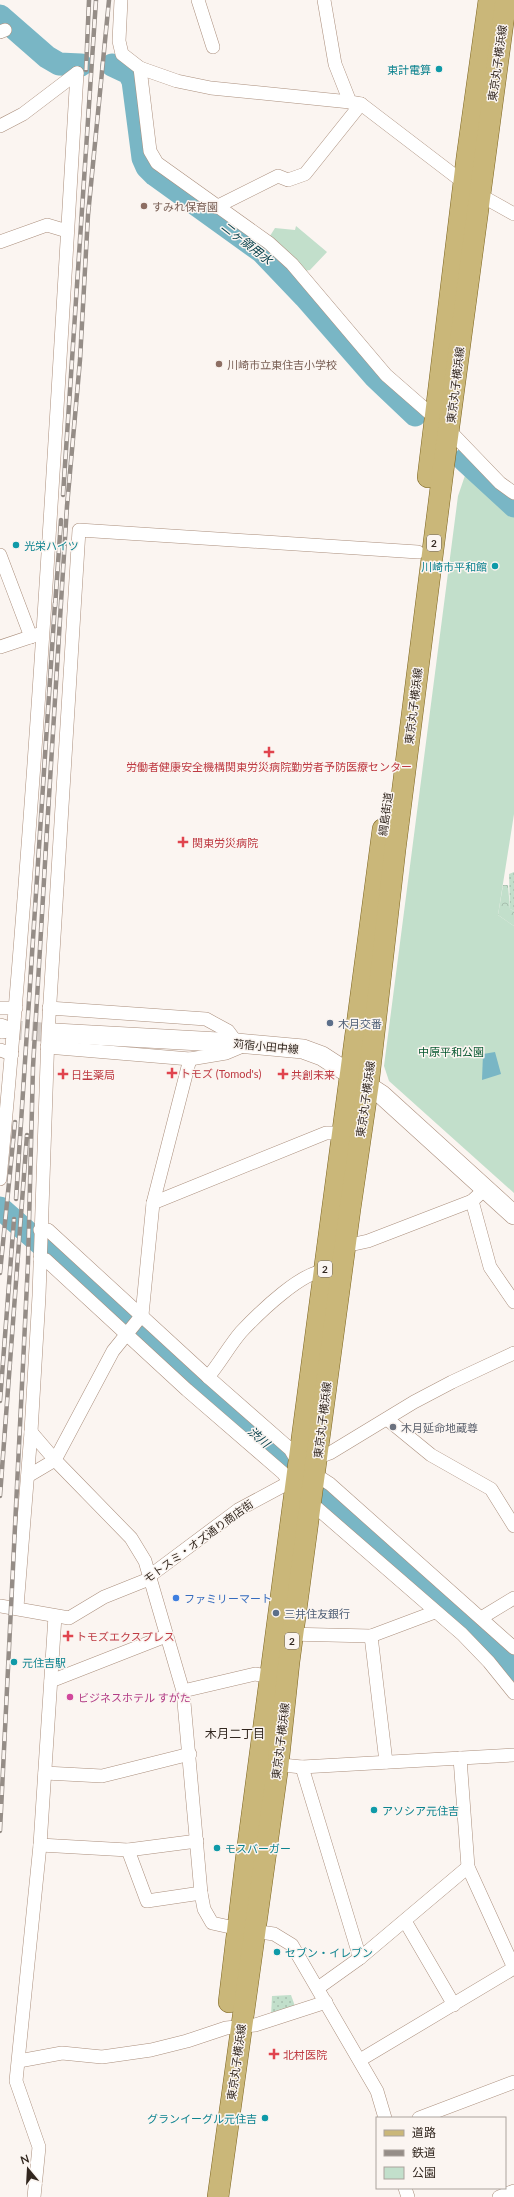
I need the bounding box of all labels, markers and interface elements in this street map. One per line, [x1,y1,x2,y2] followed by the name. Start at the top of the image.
[485,24,509,102] street label: 東京丸子横浜線
[387,63,431,76] place label: 東計電算
[434,64,444,74] marker: 東計電算
[152,200,218,213] place label: すみれ保育園
[139,201,149,211] marker: すみれ保育園
[219,219,277,269] water label: 二ヶ領用水
[444,346,466,424] street label: 東京丸子横浜線
[227,358,337,371] place label: 川崎市立東住吉小学校
[214,359,224,369] marker: 川崎市立東住吉小学校
[427,535,441,551] road number: 2
[24,539,79,552] place label: 光栄ハイツ
[11,540,21,550] marker: 光栄ハイツ
[421,560,487,573] place label: 川崎市平和館
[490,561,500,571] marker: 川崎市平和館
[402,667,424,745] street label: 東京丸子横浜線
[263,746,275,758] marker: 労働者健康安全機構関東労災病院勤労者予防医療センター
[126,760,412,773] place label: 労働者健康安全機構関東労災病院勤労者予防医療センター
[376,791,394,837] street label: 綱島街道
[177,836,189,848] marker: 関東労災病院
[192,836,258,849] place label: 関東労災病院
[338,1017,382,1030] place label: 木月交番
[325,1018,335,1028] marker: 木月交番
[233,1037,299,1055] street label: 苅宿小田中線
[418,1045,484,1058] park label: 中原平和公園
[353,1060,377,1138] street label: 東京丸子横浜線
[180,1067,262,1080] place label: トモズ (Tomod's)
[71,1068,115,1081] place label: 日生薬局
[167,1068,177,1078] marker: トモズ (Tomod's)
[291,1068,335,1081] place label: 共創未来
[58,1069,68,1079] marker: 日生薬局
[278,1069,288,1079] marker: 共創未来
[318,1261,332,1277] road number: 2
[311,1381,333,1459] street label: 東京丸子横浜線
[401,1421,478,1434] place label: 木月延命地蔵尊
[388,1422,398,1432] marker: 木月延命地蔵尊
[245,1423,274,1452] water label: 渋川
[141,1497,255,1585] street label: モトスミ・オズ通り商店街
[184,1592,272,1605] place label: ファミリーマート
[171,1593,181,1603] marker: ファミリーマート
[284,1607,350,1620] place label: 三井住友銀行
[271,1608,281,1618] marker: 三井住友銀行
[76,1630,175,1643] place label: トモズエクスプレス
[63,1631,73,1641] marker: トモズエクスプレス
[285,1633,299,1649] road number: 2
[22,1656,66,1669] place label: 元住吉駅
[9,1657,19,1667] marker: 元住吉駅
[78,1691,191,1704] place label: ビジネスホテル すがた
[65,1692,75,1702] marker: ビジネスホテル すがた
[269,1702,291,1780] street label: 東京丸子横浜線
[205,1726,265,1741] district label: 木月二丁目
[382,1804,459,1817] place label: アソシア元住吉
[369,1805,379,1815] marker: アソシア元住吉
[225,1842,291,1855] place label: モスバーガー
[212,1843,222,1853] marker: モスバーガー
[285,1946,373,1959] place label: セブン・イレブン
[272,1947,282,1957] marker: セブン・イレブン
[224,2023,248,2101] street label: 東京丸子横浜線
[268,2048,280,2060] marker: 北村医院
[283,2048,327,2061] place label: 北村医院
[147,2112,257,2125] place label: グランイーグル元住吉
[260,2113,270,2123] marker: グランイーグル元住吉
[376,2117,506,2189] legend
[412,2125,436,2140] text: 道路
[412,2145,436,2160] text: 鉄道
[8,2149,48,2189] north arrow
[19,2152,31,2167] text: N
[412,2165,436,2180] text: 公園

